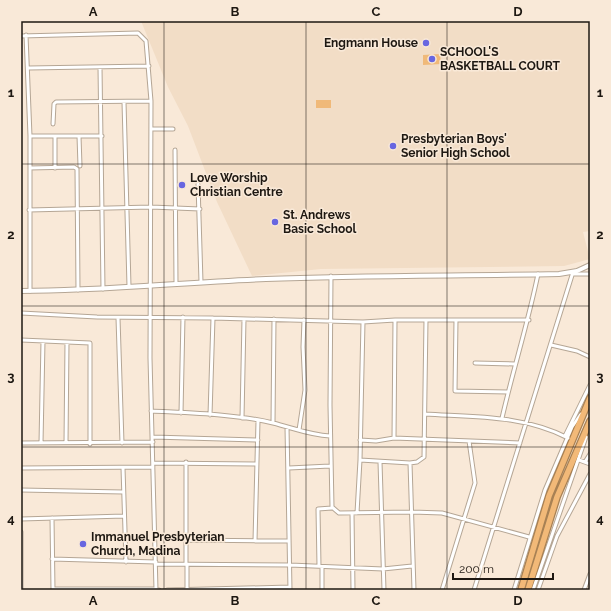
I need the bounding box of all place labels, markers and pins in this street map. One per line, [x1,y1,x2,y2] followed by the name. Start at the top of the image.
[324,36,418,50] place label: Engmann House
[421,38,431,48] marker: Engmann House
[440,45,561,73] place label: SCHOOL'S BASKETBALL COURT
[427,54,437,64] marker: SCHOOL'S BASKETBALL COURT
[401,132,510,160] place label: Presbyterian Boys' Senior High School
[388,141,398,151] marker: Presbyterian Boys' Senior High School
[190,171,283,199] place label: Love Worship Christian Centre
[177,180,187,190] marker: Love Worship Christian Centre
[283,208,357,236] place label: St. Andrews Basic School
[270,217,280,227] marker: St. Andrews Basic School
[91,530,225,558] place label: Immanuel Presbyterian Church, Madina
[78,539,88,549] marker: Immanuel Presbyterian Church, Madina

